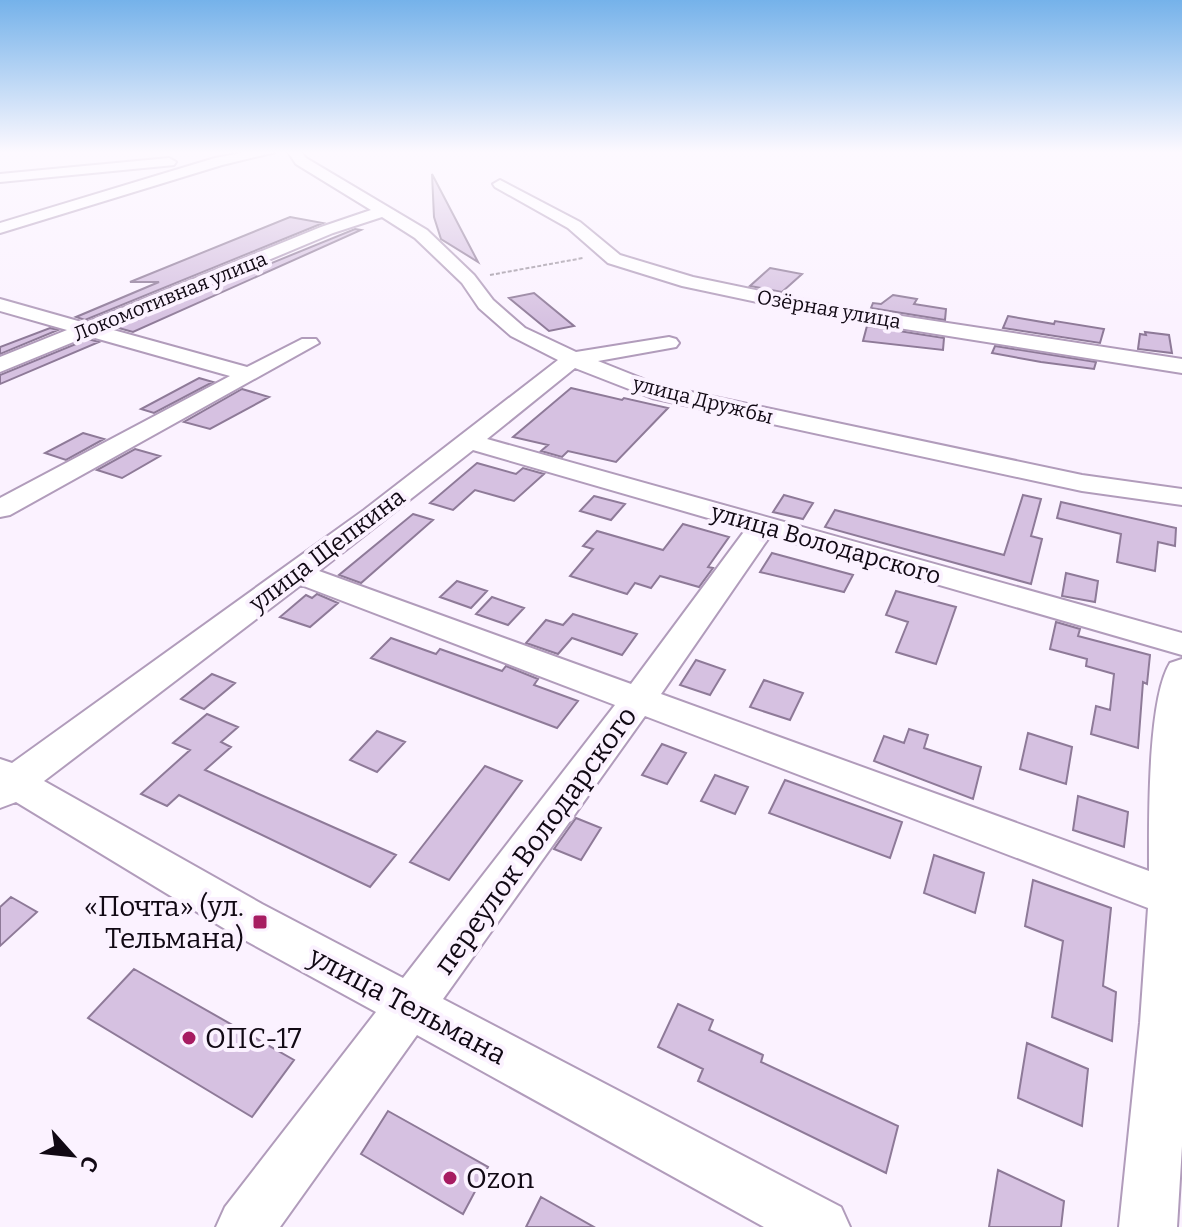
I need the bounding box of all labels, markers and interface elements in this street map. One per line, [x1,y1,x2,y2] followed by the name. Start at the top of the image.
[70,246,270,346] street label: Локомотивная улица
[755,285,903,333] street label: Озёрная улица
[630,371,776,429] street label: улица Дружбы
[243,482,410,618] street label: улица Щепкина
[707,498,944,590] street label: улица Володарского
[427,700,644,981] street label: переулок Володарского
[84,890,244,955] place label: «Почта» (ул. Тельмана)
[251,913,269,931] marker: «Почта» (ул. Тельмана)
[303,939,512,1071] street label: улица Тельмана
[205,1022,302,1055] place label: ОПС-17
[180,1029,198,1047] marker: ОПС-17
[32,1115,112,1195] north arrow
[74,1152,105,1176] text: С
[466,1162,534,1195] place label: Ozon
[441,1169,459,1187] marker: Ozon

